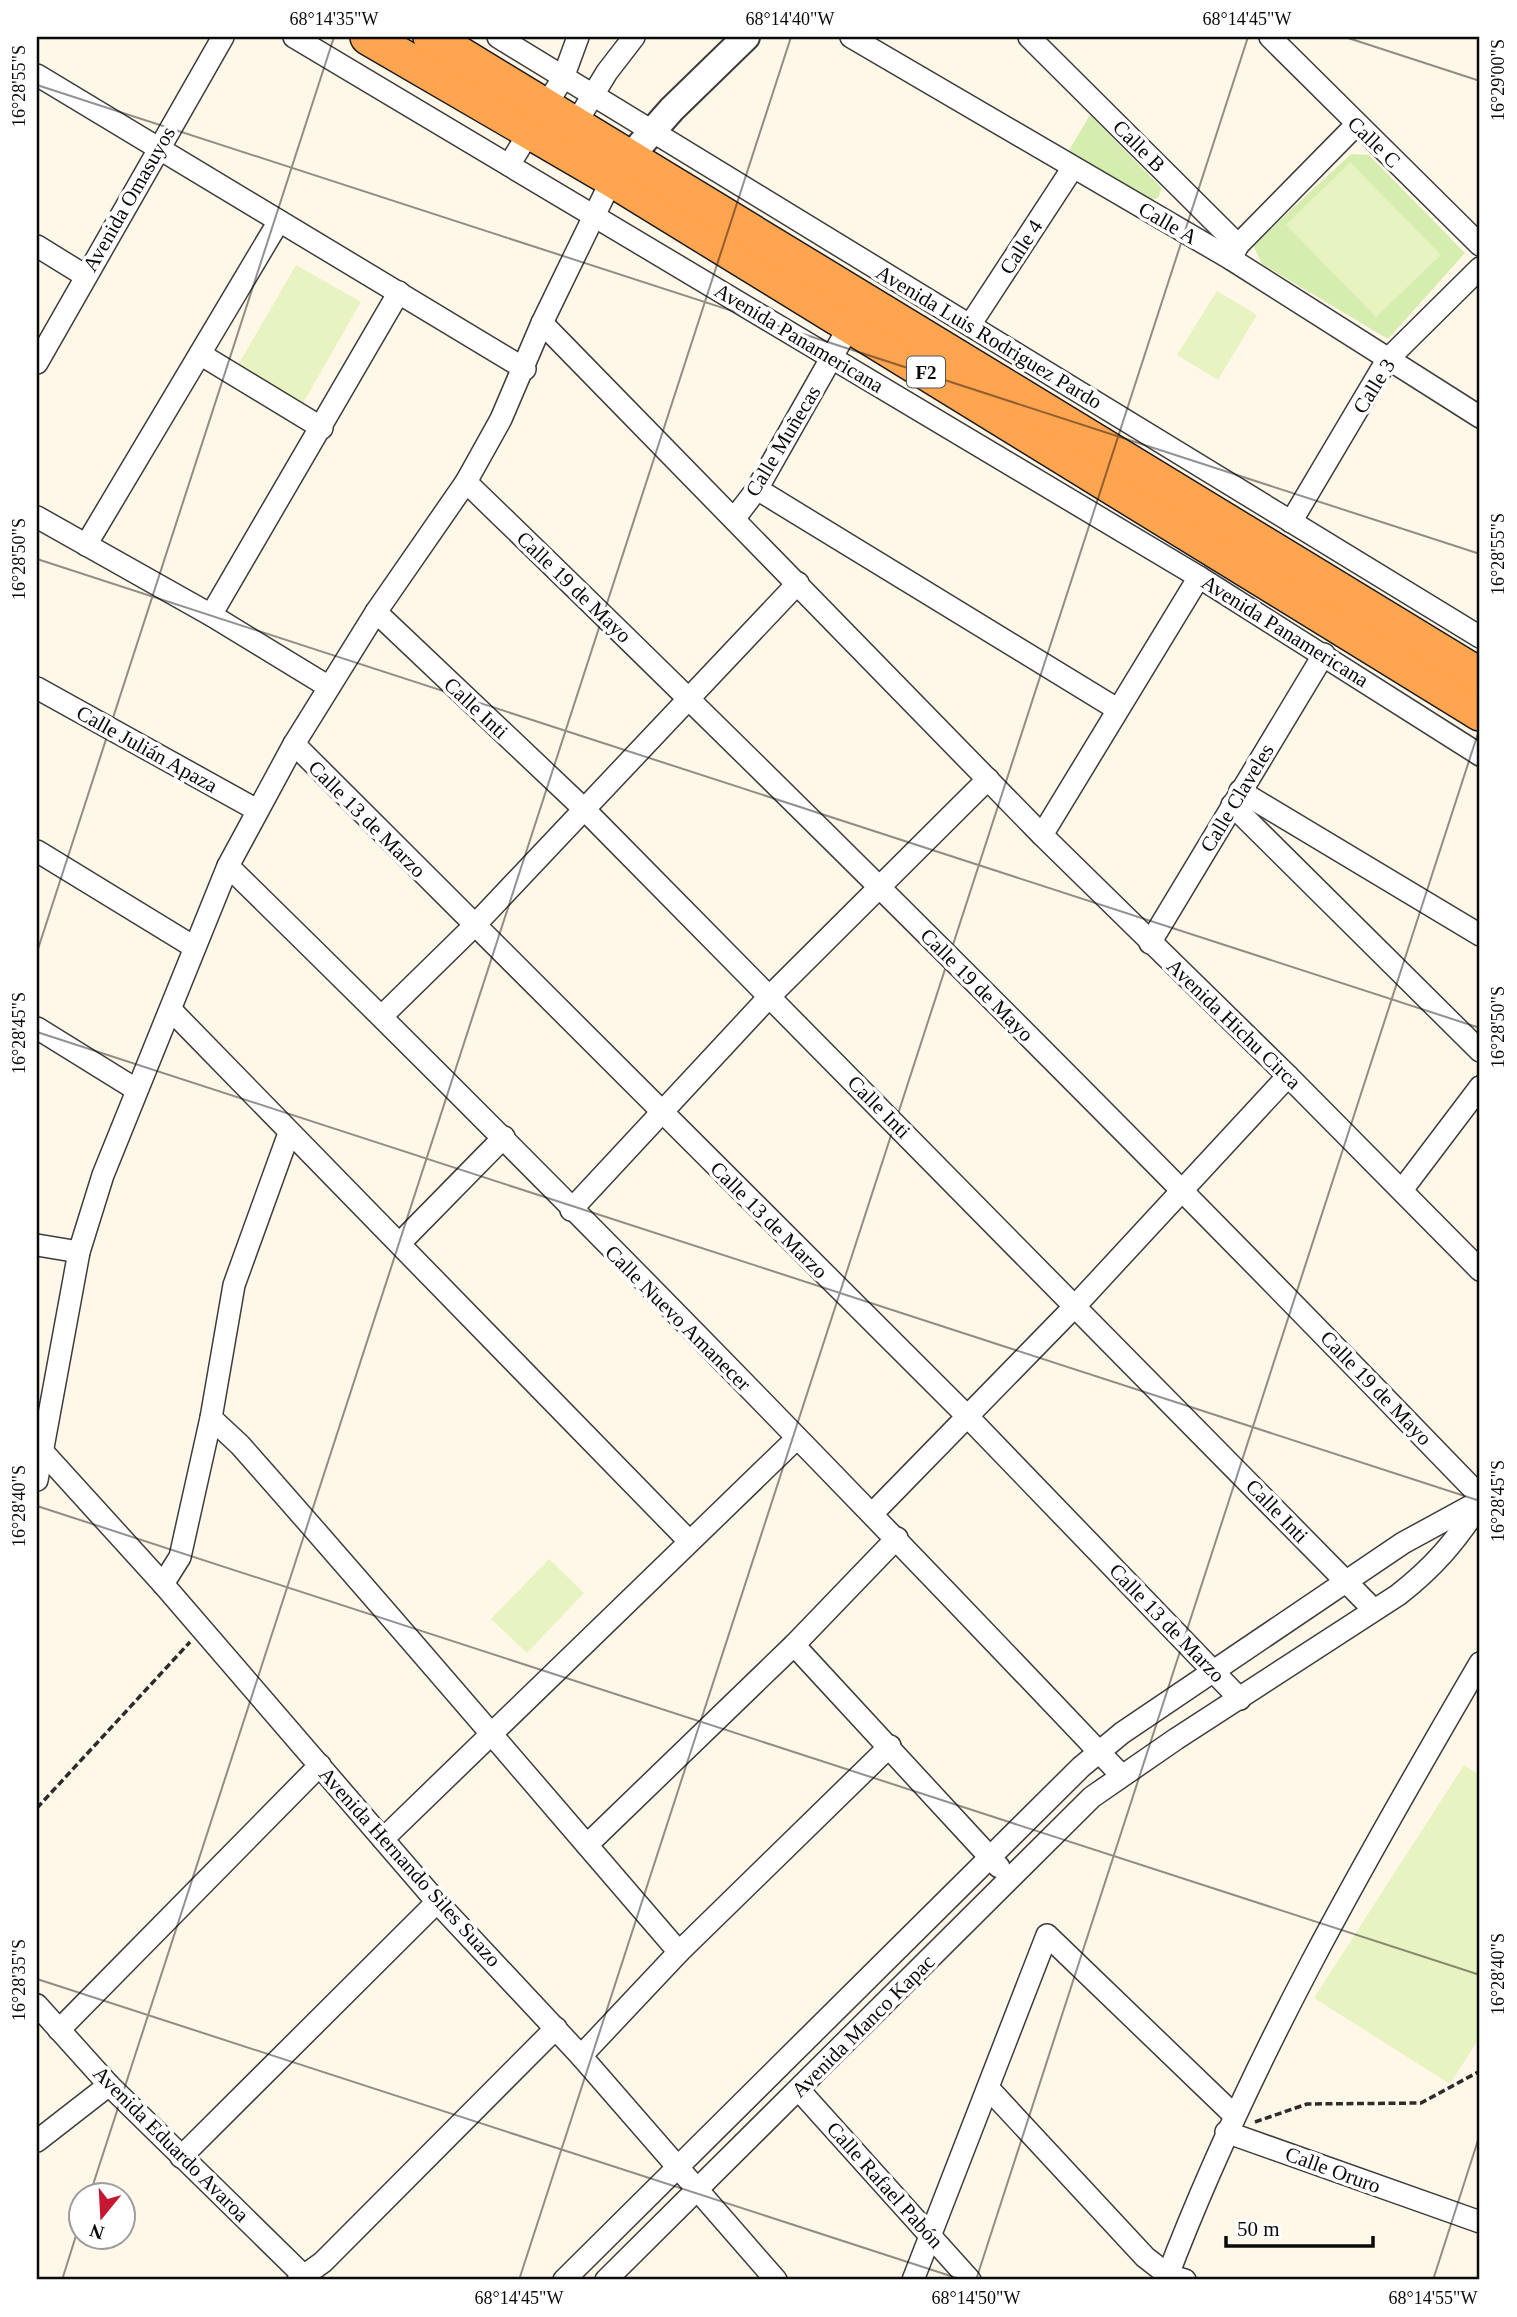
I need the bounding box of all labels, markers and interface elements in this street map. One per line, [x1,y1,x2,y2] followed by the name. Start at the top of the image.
[290,9,378,29] text: 68°14'35"W
[746,9,834,29] text: 68°14'40"W
[1203,9,1291,29] text: 68°14'45"W
[1488,39,1508,121] text: 16°29'00"S
[9,45,29,127] text: 16°28'55"S
[1343,111,1405,173] street label: Calle C
[1108,115,1170,177] street label: Calle B
[78,122,180,276] street label: Avenida Omasuyos
[1134,197,1202,250] street label: Calle A
[995,215,1048,279] street label: Calle 4
[872,260,1106,414] street label: Avenida Luis Rodriguez Pardo
[710,278,888,398] street label: Avenida Panamericana
[1348,354,1400,418] street label: Calle 3
[907,356,945,388] road number: F2
[740,381,826,501] street label: Calle Muñecas
[1488,513,1508,595] text: 16°28'55"S
[9,518,29,600] text: 16°28'50"S
[512,526,636,648] street label: Calle 19 de Mayo
[1197,570,1374,693] street label: Avenida Panamericana
[439,672,513,744] street label: Calle Inti
[72,700,222,798] street label: Calle Julián Apaza
[1195,740,1279,856] street label: Calle Claveles
[303,755,431,883] street label: Calle 13 de Marzo
[916,924,1038,1046] street label: Calle 19 de Mayo
[1162,954,1306,1095] street label: Avenida Hichu Circa
[1488,986,1508,1068] text: 16°28'50"S
[9,992,29,1074] text: 16°28'45"S
[843,1071,915,1143] street label: Calle Inti
[705,1156,833,1284] street label: Calle 13 de Marzo
[600,1240,756,1396] street label: Calle Nuevo Amanecer
[1315,1326,1437,1450] street label: Calle 19 de Mayo
[1488,1460,1508,1542] text: 16°28'45"S
[9,1465,29,1547] text: 16°28'40"S
[1241,1474,1313,1548] street label: Calle Inti
[1104,1559,1230,1687] street label: Calle 13 de Marzo
[314,1762,506,1972] street label: Avenida Hernando Siles Suazo
[1488,1933,1508,2015] text: 16°28'40"S
[9,1939,29,2021] text: 16°28'35"S
[787,1950,939,2102] street label: Avenida Manco Kapac
[88,2061,254,2227] street label: Avenida Eduardo Avaroa
[822,2117,948,2254] street label: Calle Rafael Pabón
[1282,2142,1384,2198] street label: Calle Oruro
[66,2180,136,2250] north arrow
[1226,2205,1374,2249] scale bar
[1237,2217,1280,2241] text: 50 m
[87,2220,107,2244] text: N
[475,2288,563,2308] text: 68°14'45"W
[932,2288,1020,2308] text: 68°14'50"W
[1389,2288,1477,2308] text: 68°14'55"W

